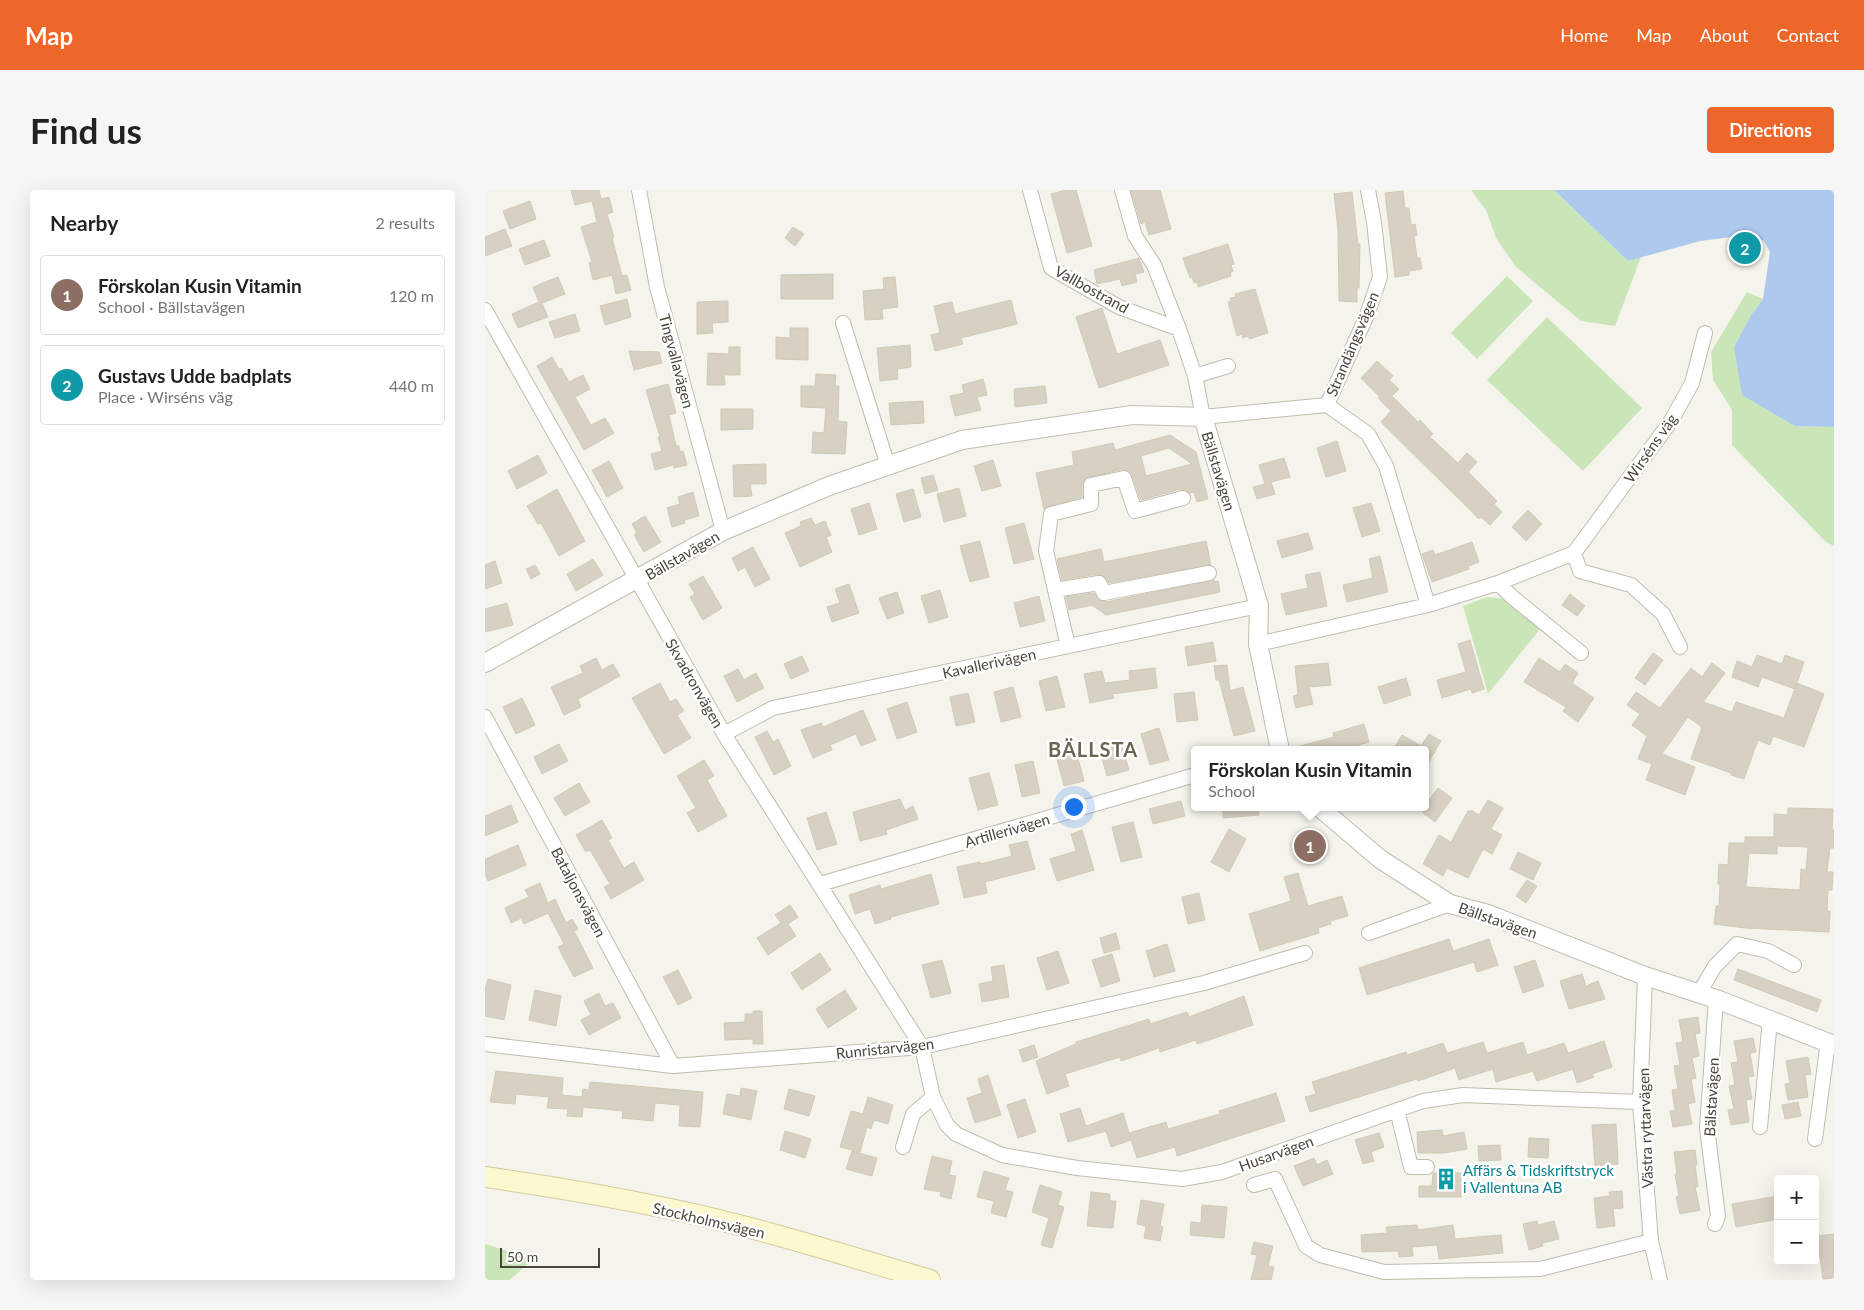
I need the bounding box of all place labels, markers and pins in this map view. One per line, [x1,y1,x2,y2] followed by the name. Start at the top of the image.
[1729,229,1761,267] pin: 2
[1294,827,1326,865] pin: 1
[1463,1161,1614,1196] place label: Affärs & Tidskriftstryck i Vallentuna AB
[1433,1166,1459,1192] building icon: Affärs & Tidskriftstryck i Vallentuna AB

